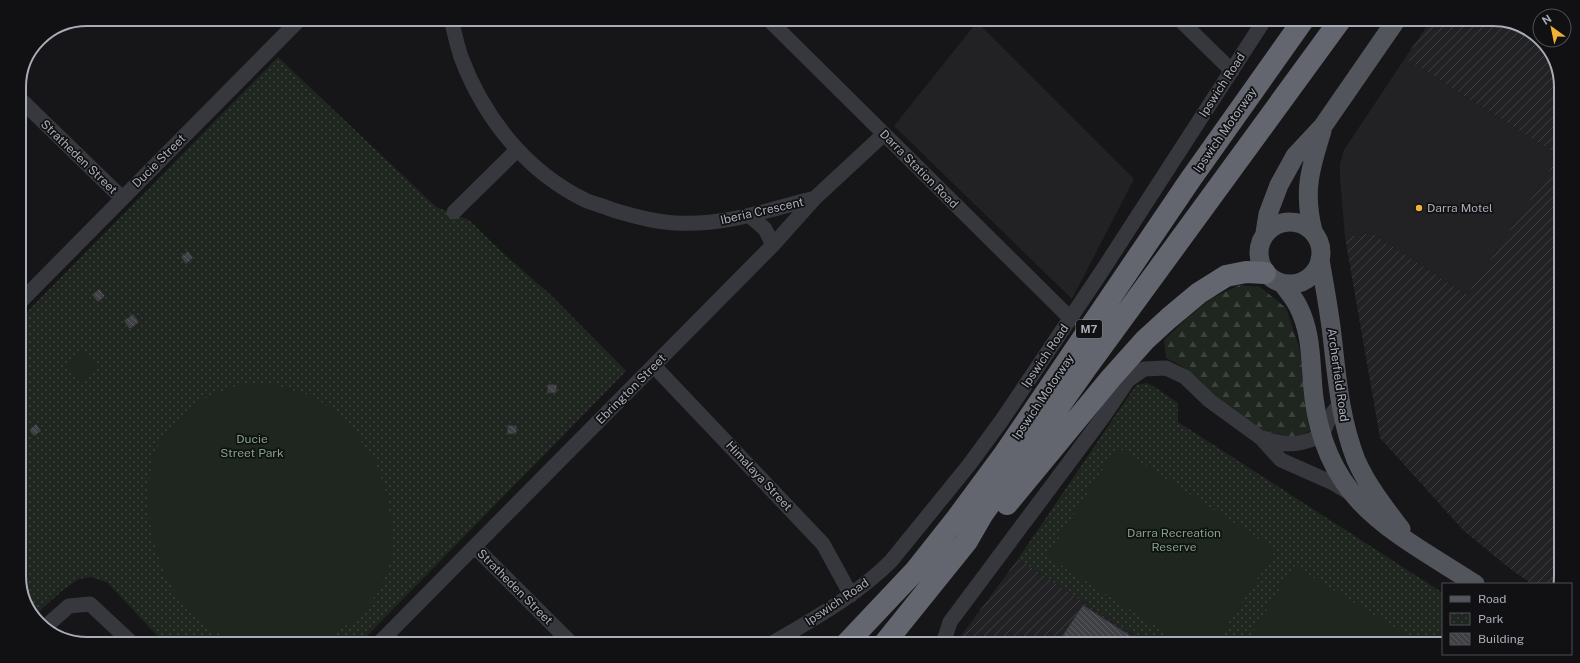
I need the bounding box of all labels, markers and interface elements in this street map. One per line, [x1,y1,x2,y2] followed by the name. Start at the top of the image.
[1532,8,1572,48] north arrow
[1540,12,1553,27] text: N
[1196,50,1248,120] street label: Ipswich Road
[1190,84,1260,175] street label: Ipswich Motorway
[38,117,120,197] street label: Stratheden Street
[877,127,961,211] street label: Darra Station Road
[130,131,189,190] street label: Ducie Street
[719,195,805,227] street label: Iberia Crescent
[1427,201,1493,215] place label: Darra Motel
[1414,203,1424,213] marker: Darra Motel
[1076,320,1102,338] road number: M7
[1019,322,1071,390] street label: Ipswich Road
[1325,327,1351,423] street label: Archerfield Road
[593,351,669,427] street label: Ebrington Street
[1009,351,1077,443] street label: Ipswich Motorway
[220,432,284,460] park label: Ducie Street Park
[723,438,795,514] street label: Himalaya Street
[1127,526,1221,554] park label: Darra Recreation Reserve
[474,546,556,628] street label: Stratheden Street
[803,576,871,628] street label: Ipswich Road
[1442,583,1572,655] legend
[1478,592,1506,606] text: Road
[1478,612,1504,626] text: Park
[1478,632,1524,646] text: Building

